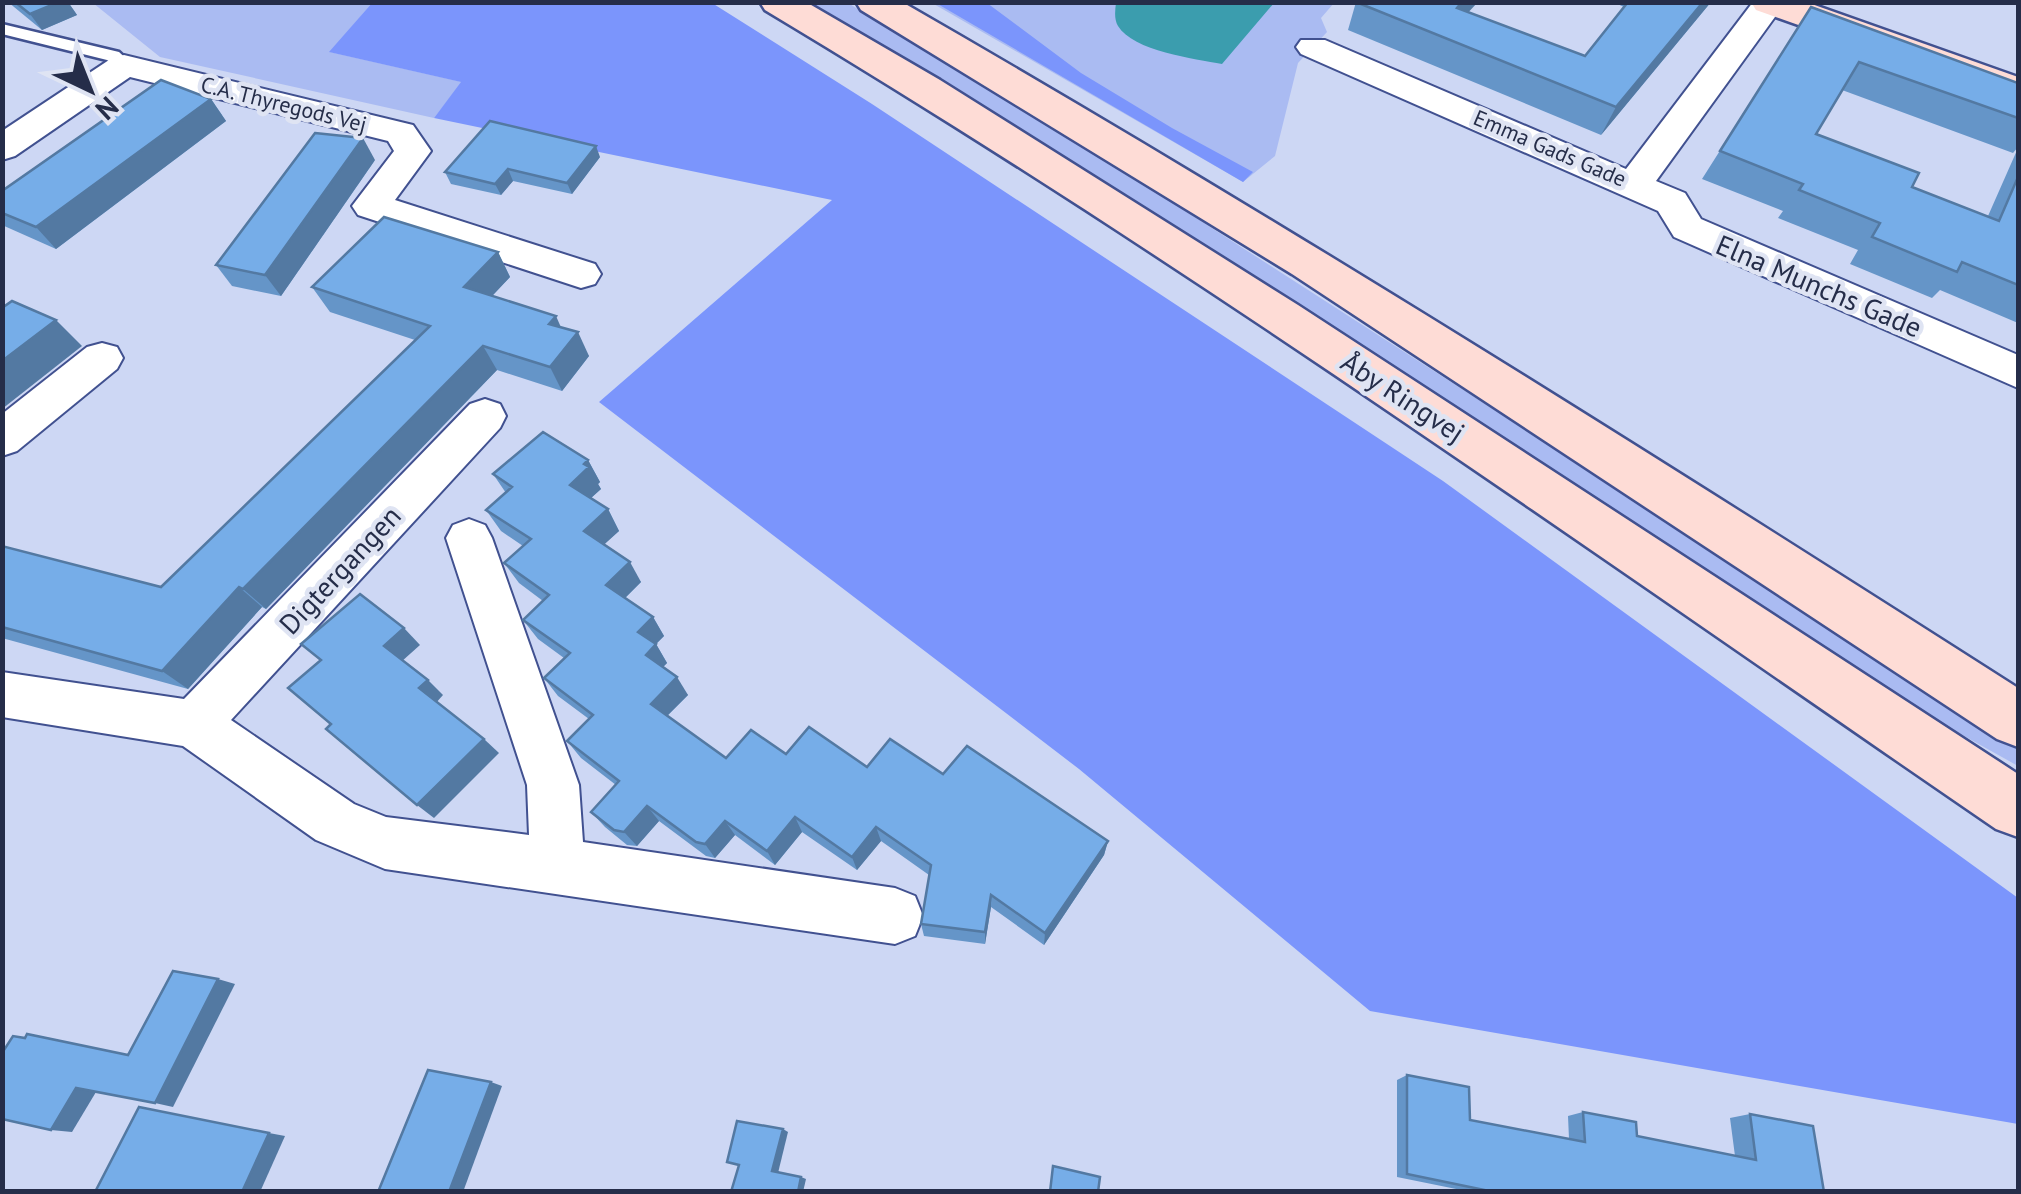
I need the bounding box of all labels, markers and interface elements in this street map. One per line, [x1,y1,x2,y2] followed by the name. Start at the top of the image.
[40,40,140,140] north arrow
[198,70,370,138] street label: C.A. Thyregods Vej
[88,89,127,128] text: N
[1469,103,1631,193] street label: Emma Gads Gade
[1711,226,1928,346] street label: Elna Munchs Gade
[1334,343,1472,450] street label: Åby Ringvej
[271,498,409,642] street label: Digtergangen

